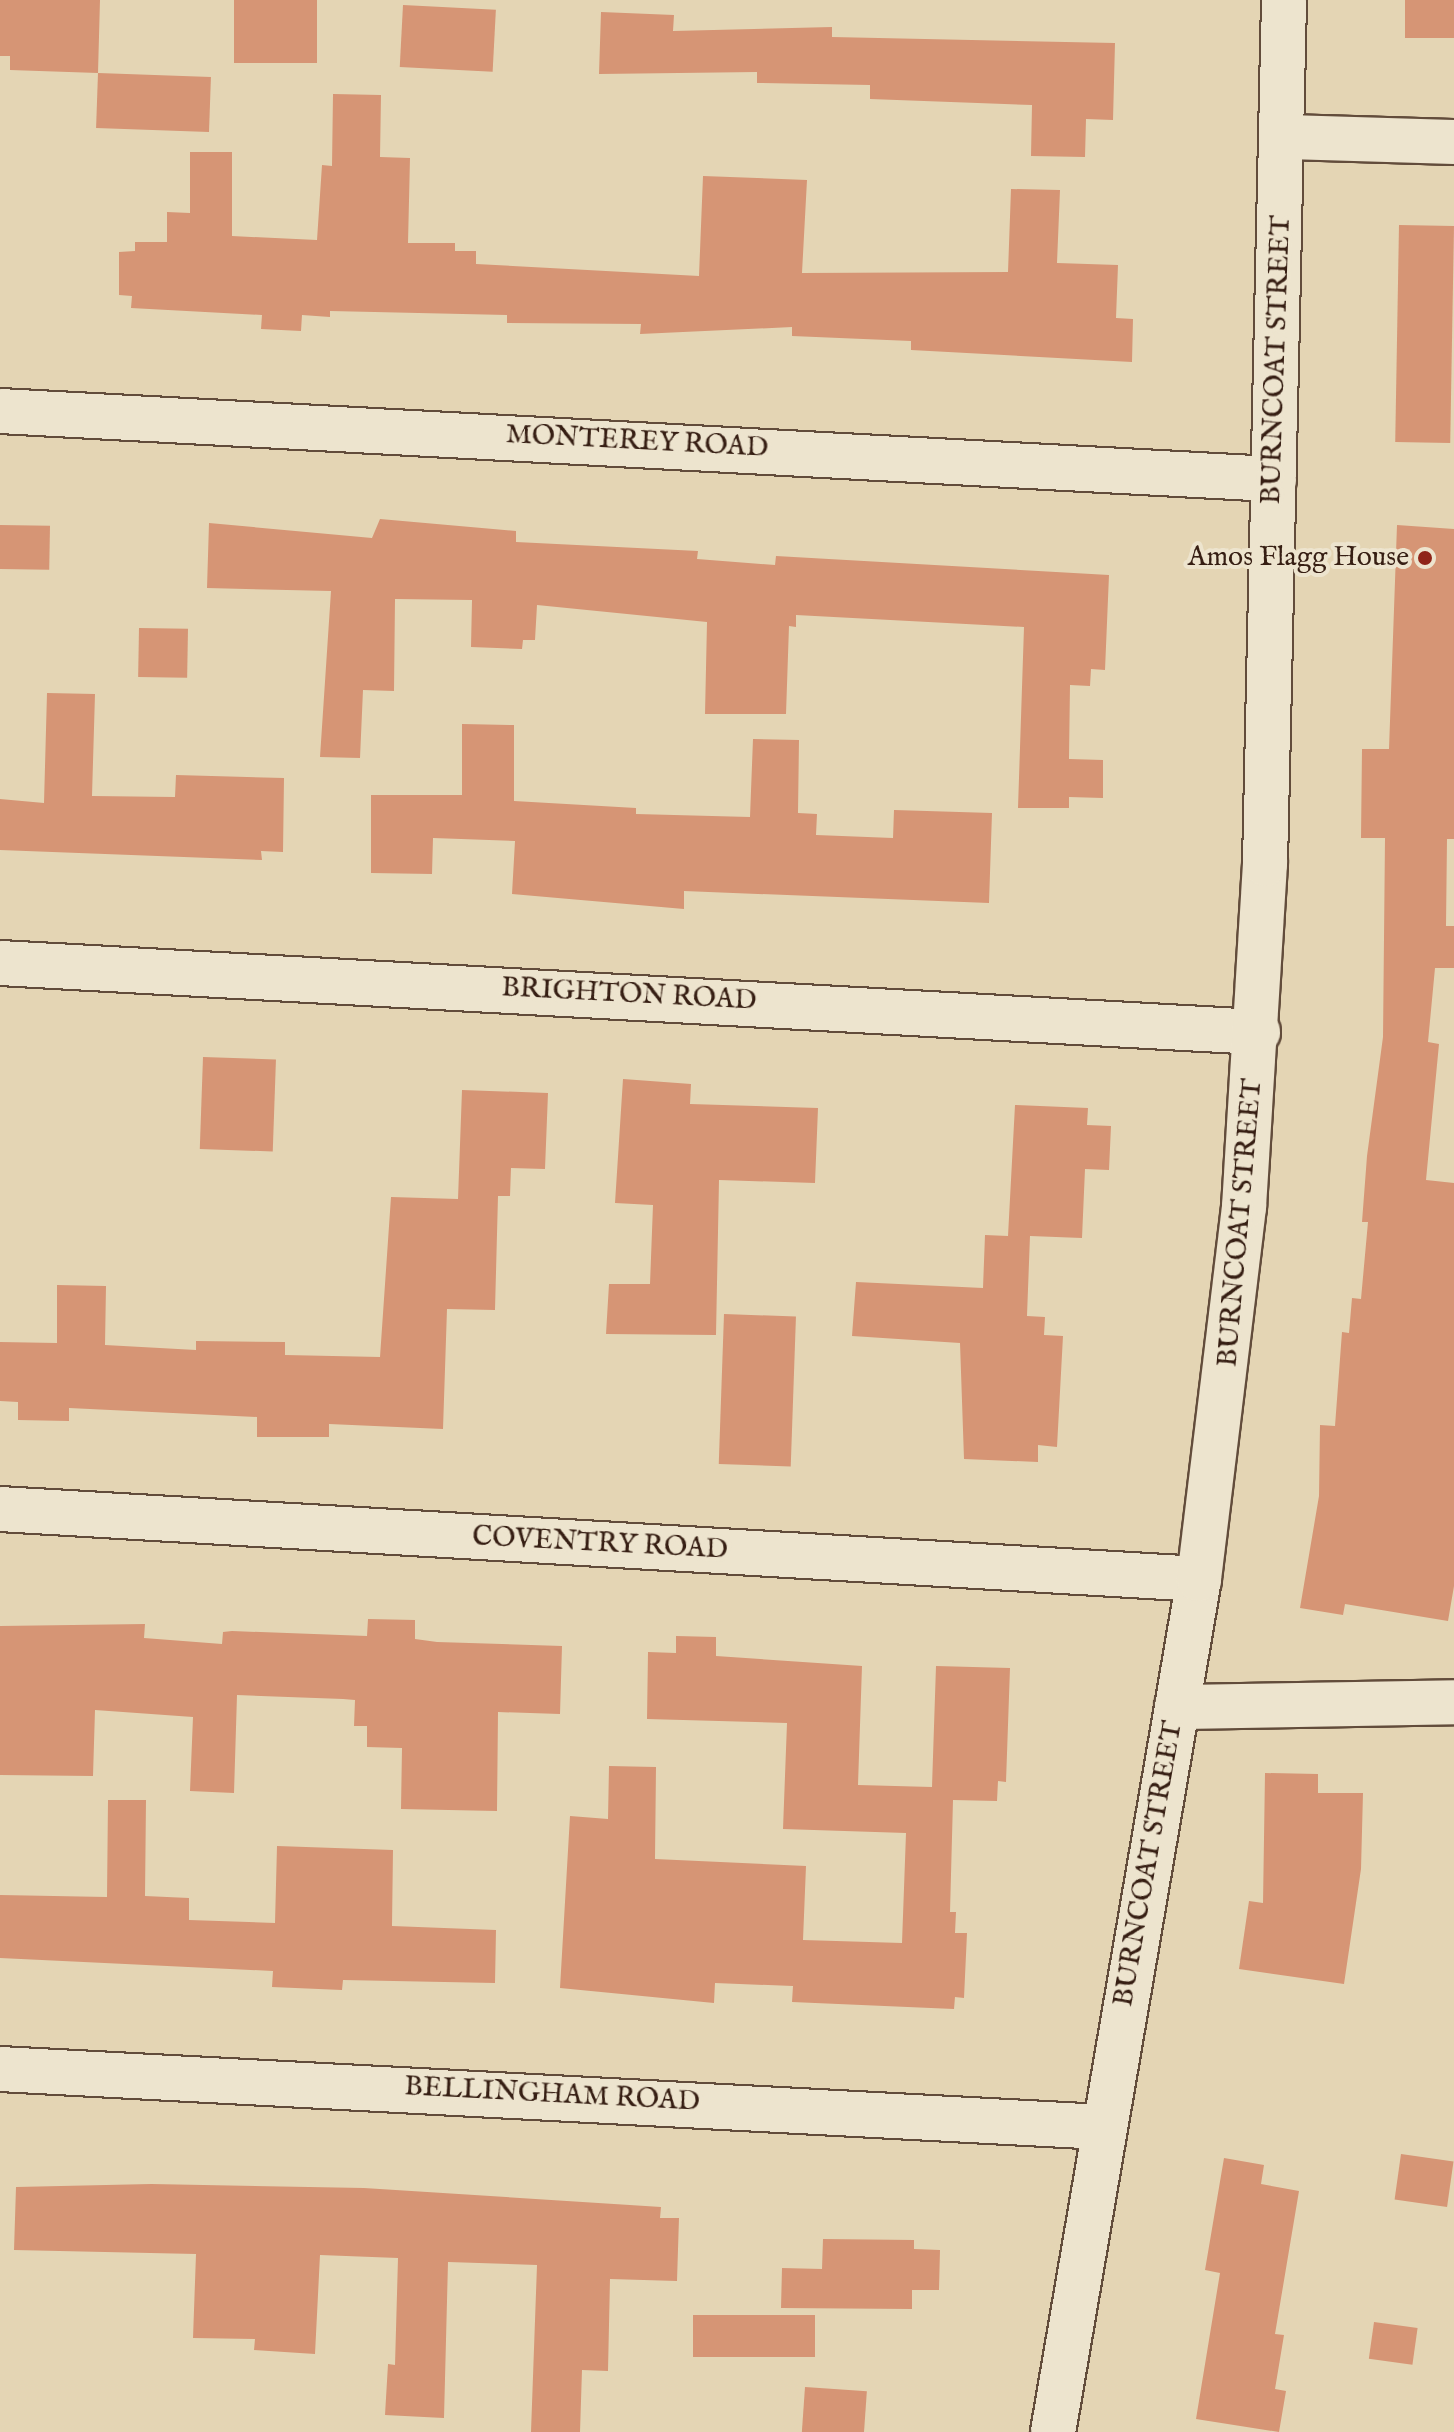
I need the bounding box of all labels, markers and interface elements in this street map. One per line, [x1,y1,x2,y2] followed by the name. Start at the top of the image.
[1255,215,1299,505] street label: BURNCOAT STREET
[505,418,769,466] street label: MONTEREY ROAD
[1188,541,1409,575] place label: Amos Flagg House
[1416,549,1434,567] marker: Amos Flagg House
[501,972,757,1018] street label: BRIGHTON ROAD
[1212,1077,1270,1369] street label: BURNCOAT STREET
[471,1521,729,1567] street label: COVENTRY ROAD
[1107,1719,1191,2009] street label: BURNCOAT STREET
[403,2070,701,2120] street label: BELLINGHAM ROAD

